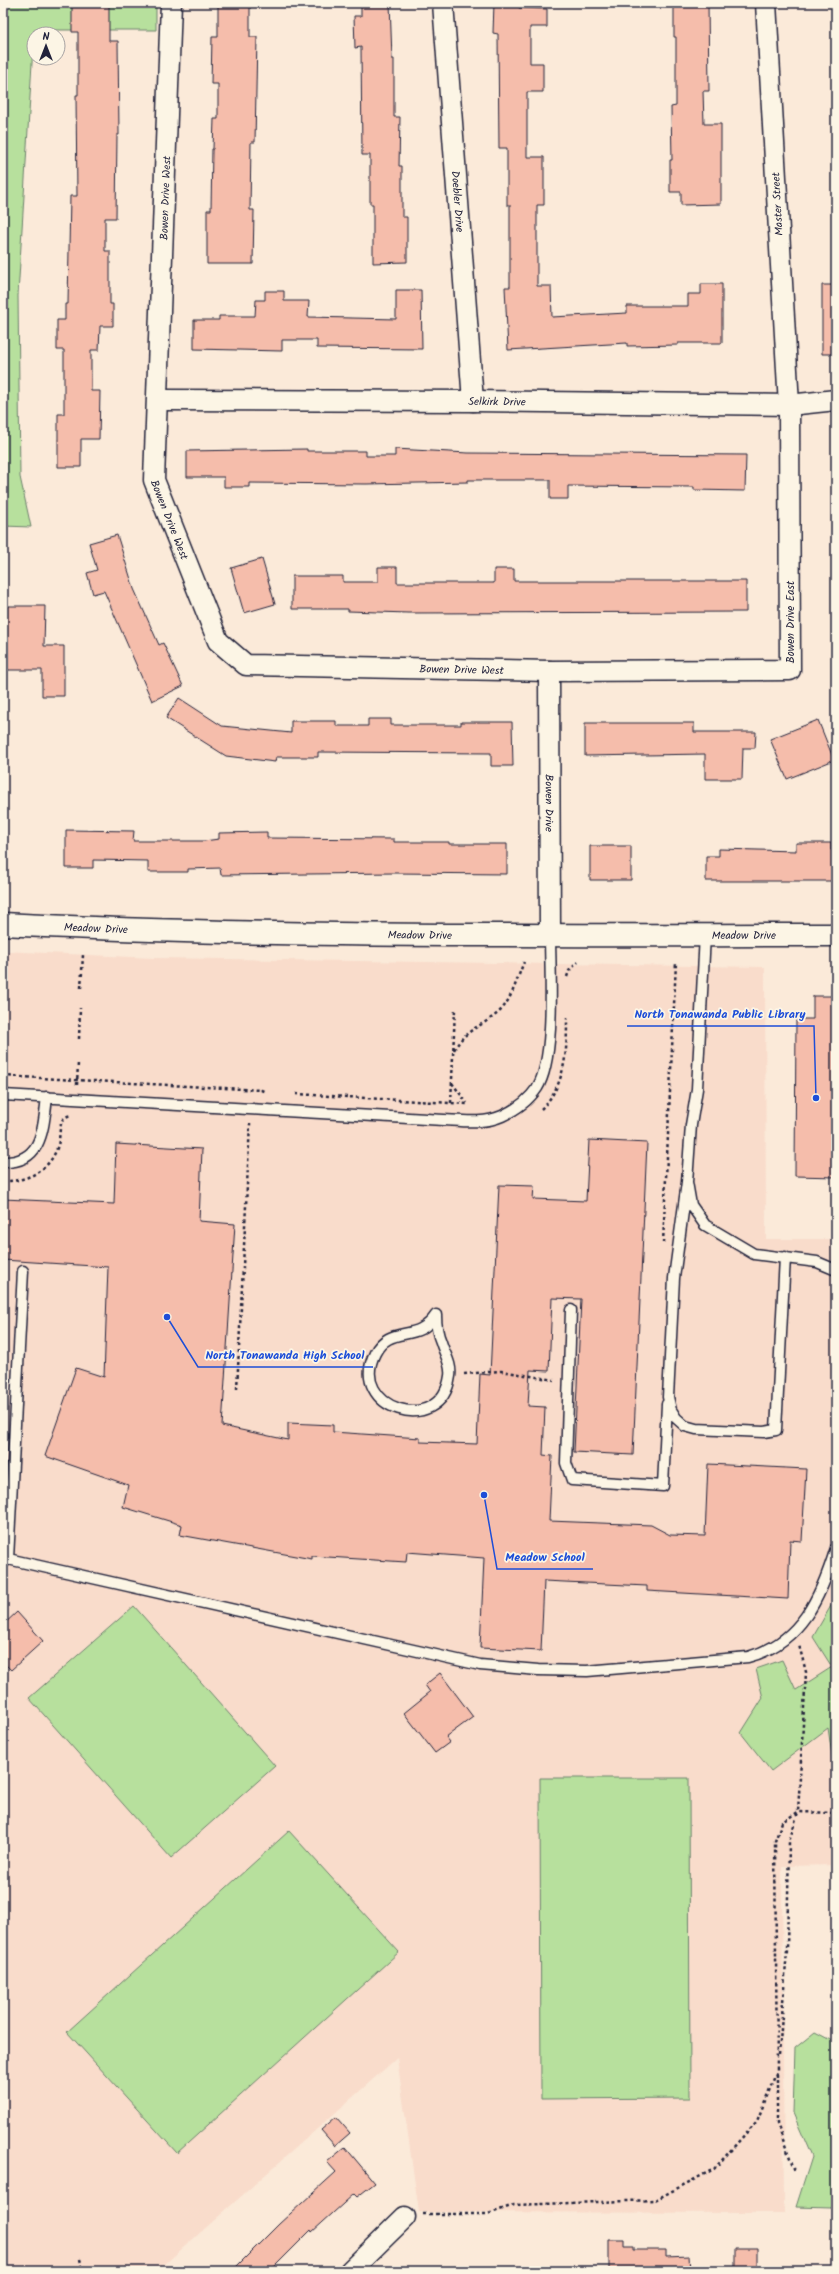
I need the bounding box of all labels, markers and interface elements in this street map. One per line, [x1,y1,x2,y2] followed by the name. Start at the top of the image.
[26,26,66,66] north arrow
[43,28,50,46] text: N
[156,155,176,241] street label: Bowen Drive West
[446,170,468,233] street label: Doebler Drive
[767,171,789,236] street label: Master Street
[468,393,526,412] street label: Selkirk Drive
[145,477,193,563] street label: Bowen Drive West
[782,580,800,663] street label: Bowen Drive East
[419,660,505,680] street label: Bowen Drive West
[539,774,558,832] street label: Bowen Drive
[63,919,128,939] street label: Meadow Drive
[388,926,452,945] street label: Meadow Drive
[712,927,776,945] street label: Meadow Drive
[627,1002,814,1026] callout: North Tonawanda Public Library
[635,1005,806,1024] text: North Tonawanda Public Library
[198,1343,373,1367] callout: North Tonawanda High School
[206,1346,365,1365] text: North Tonawanda High School
[497,1545,593,1569] callout: Meadow School
[505,1548,586,1567] text: Meadow School

